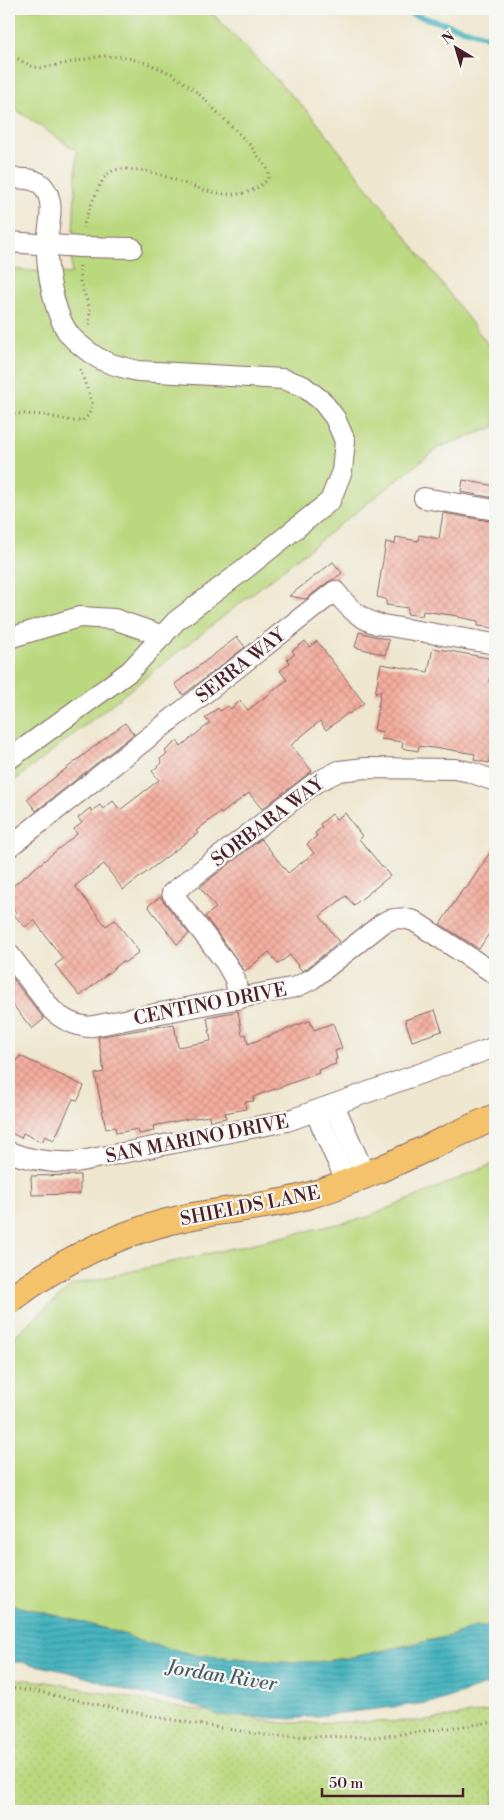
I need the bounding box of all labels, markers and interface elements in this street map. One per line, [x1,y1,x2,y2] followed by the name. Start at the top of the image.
[432,22,482,72] north arrow
[439,28,459,49] text: N
[191,622,292,708] street label: SERRA WAY
[206,771,330,872] street label: SORBARA WAY
[132,977,289,1031] street label: CENTINO DRIVE
[103,1109,291,1169] street label: SAN MARINO DRIVE
[178,1181,322,1231] street label: SHIELDS LANE
[163,1655,279,1698] water label: Jordan River
[322,1765,463,1797] scale bar
[329,1774,363,1793] text: 50 m

